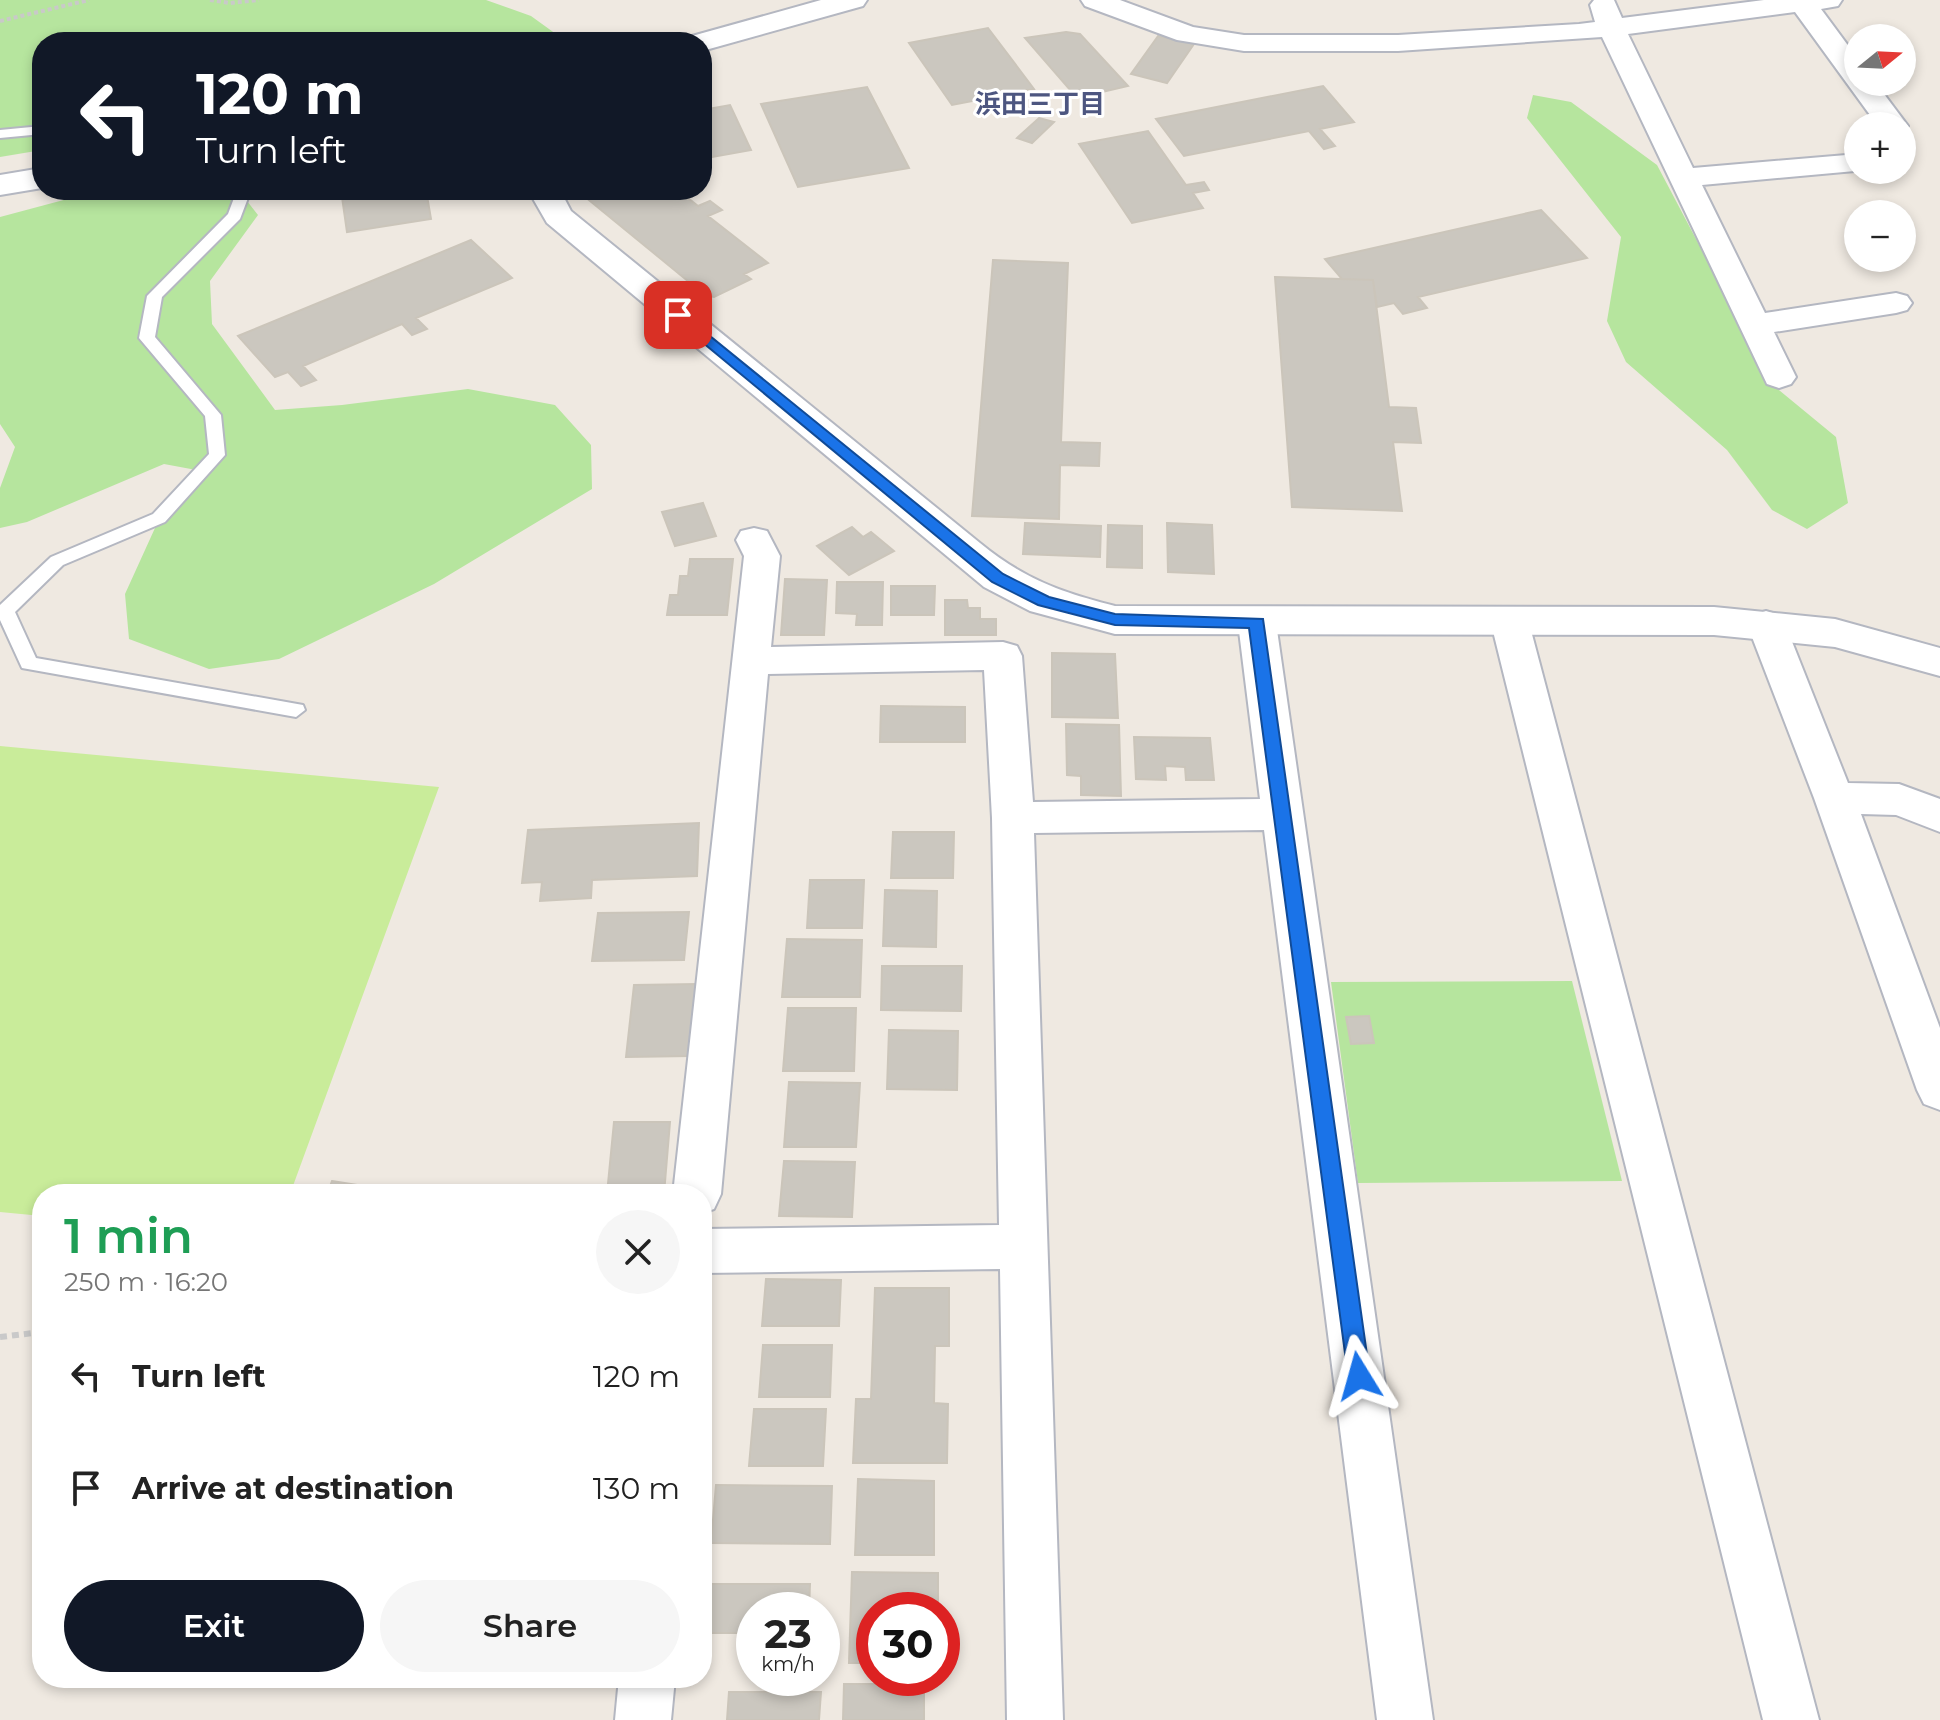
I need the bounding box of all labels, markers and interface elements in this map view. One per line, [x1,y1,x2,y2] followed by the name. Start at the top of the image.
[1844,24,1916,96] north arrow
[1844,24,1916,272] map controls
[196,60,364,128] text: 120 m
[64,64,168,168] icon: left
[975,88,1105,120] district label: 浜田三丁目
[1844,112,1916,184] button: +
[196,128,347,172] text: Turn left
[1844,200,1916,272] button: −
[644,281,712,349] pin
[656,293,700,337] icon: arrive
[64,1207,193,1265] text: 1 min
[596,1210,680,1294] button: close
[64,1266,228,1298] text: 250 m · 16:20
[1317,1334,1401,1418] position arrow
[64,1354,108,1398] icon: left
[132,1358,265,1395] text: Turn left
[593,1358,680,1395] text: 120 m
[64,1466,108,1510] icon: arrive
[132,1470,454,1507] text: Arrive at destination
[593,1470,680,1507] text: 130 m
[64,1580,364,1672] button: Exit
[380,1580,680,1672] button: Share
[856,1592,960,1696] speed limit sign: 30
[764,1609,812,1658] text: 23
[761,1652,815,1676] text: km/h

